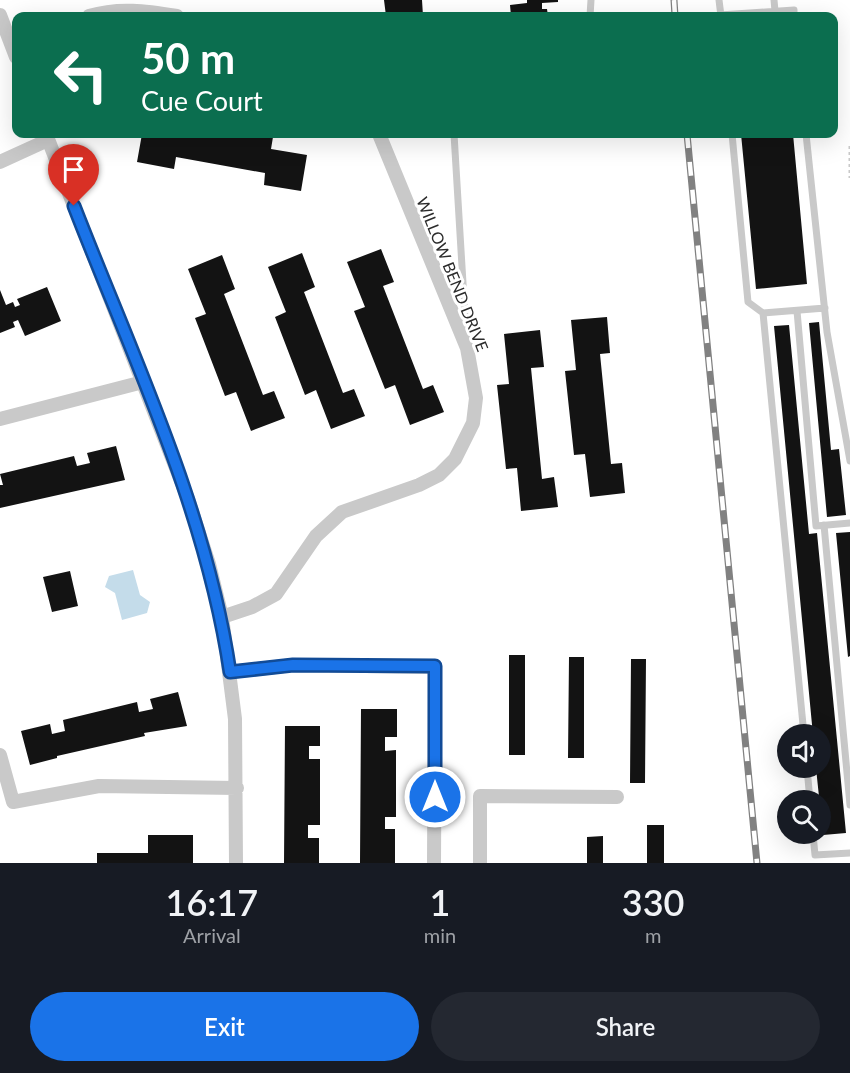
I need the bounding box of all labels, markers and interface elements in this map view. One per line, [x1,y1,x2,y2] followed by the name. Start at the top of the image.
[141,33,235,83] text: 50 m
[42,36,120,114] icon: left
[141,84,263,117] text: Cue Court
[48,144,99,206] pin
[57,153,90,186] icon: arrive
[413,194,493,354] street label: WILLOW BEND DRIVE
[777,724,831,844] map controls
[777,724,831,778] button: sound
[403,765,467,829] position arrow
[777,790,831,844] button: search
[166,880,258,924] text: 16:17
[430,880,450,924] text: 1
[622,880,684,924] text: 330
[183,923,241,947] text: Arrival
[424,923,456,947] text: min
[645,923,661,947] text: m
[30,992,419,1061] button: Exit
[431,992,820,1061] button: Share

